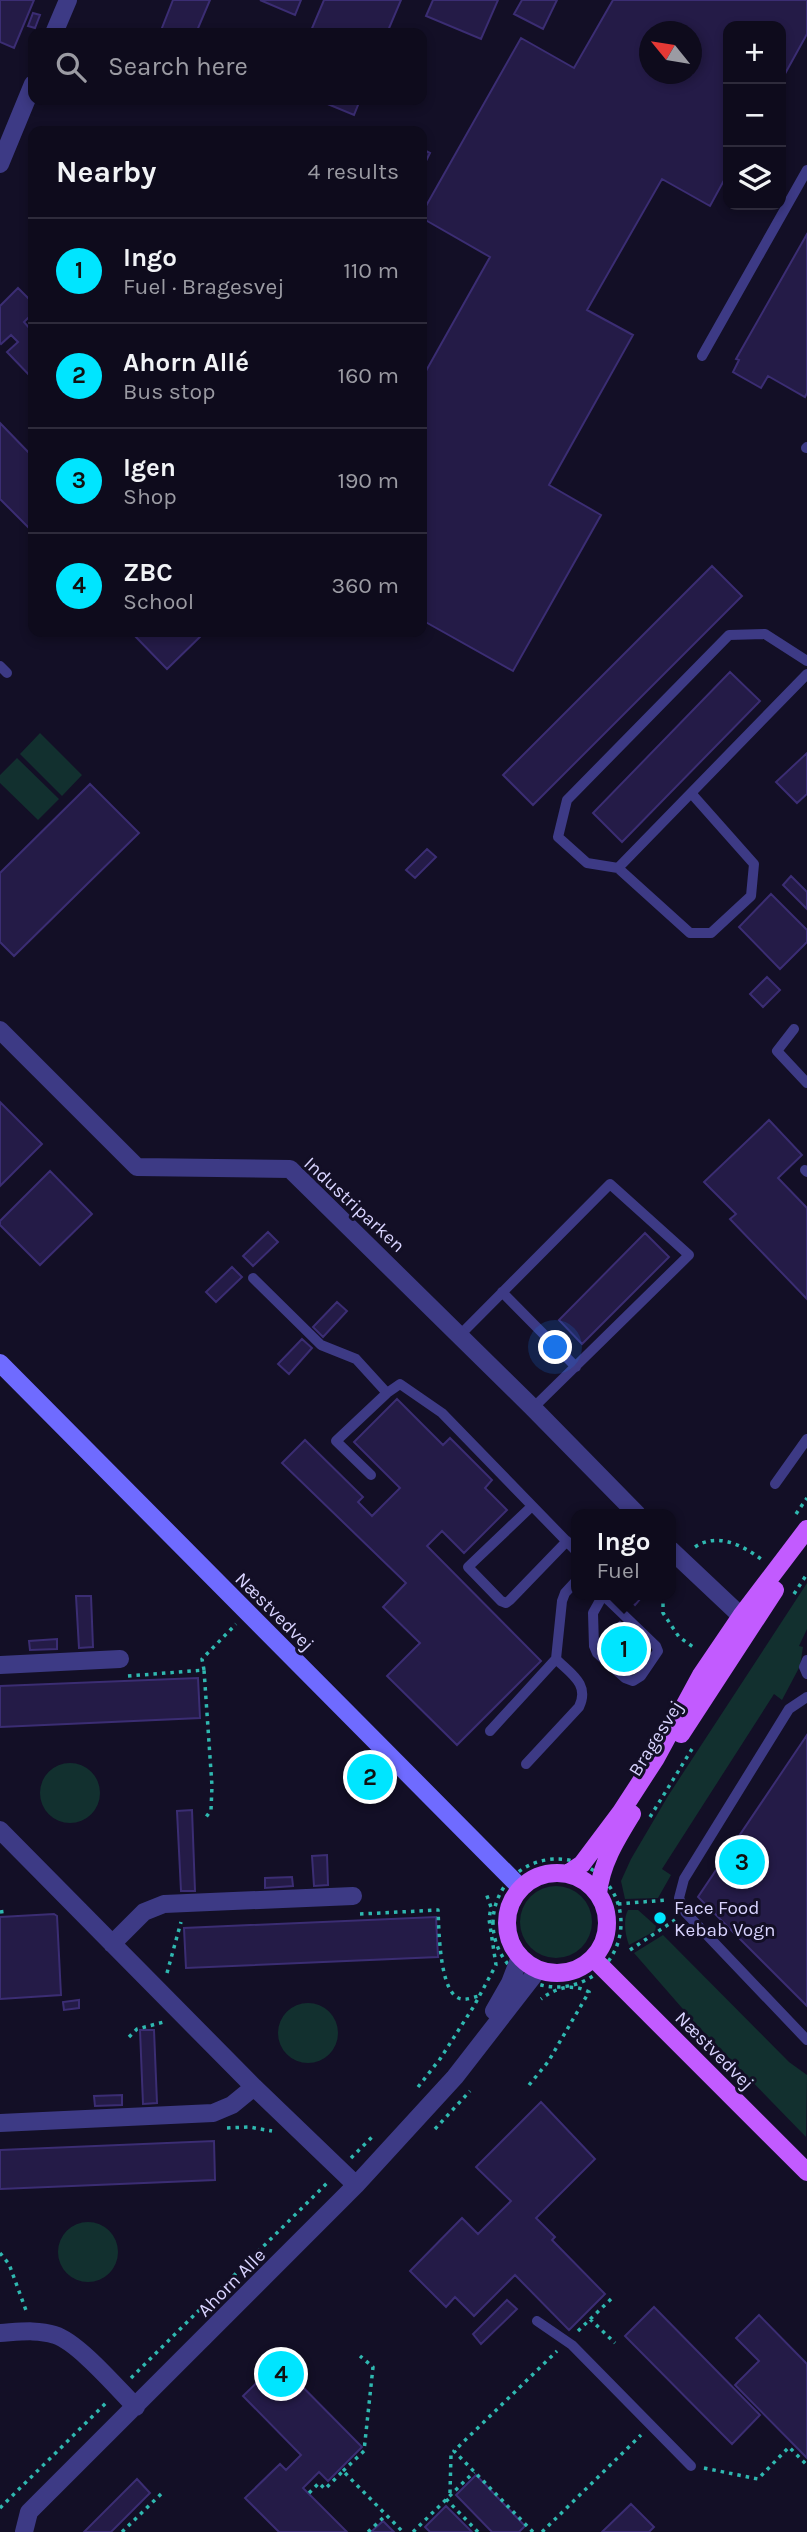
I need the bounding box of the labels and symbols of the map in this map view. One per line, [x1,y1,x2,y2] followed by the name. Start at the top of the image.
[639,21,702,84] north arrow
[299,1153,409,1257] street label: Industriparken
[538,1330,572,1364] your location
[230,1568,318,1656] street label: Næstvedvej
[601,1623,647,1675] pin: 1
[624,1697,688,1780] street label: Bragesvej
[347,1751,393,1803] pin: 2
[719,1836,765,1888] pin: 3
[674,1897,775,1941] place label: Face Food Kebab Vogn
[652,1910,668,1926] marker: Face Food Kebab Vogn
[670,2007,758,2095] street label: Næstvedvej
[193,2244,270,2321] street label: Ahorn Alle
[258,2348,304,2400] pin: 4

